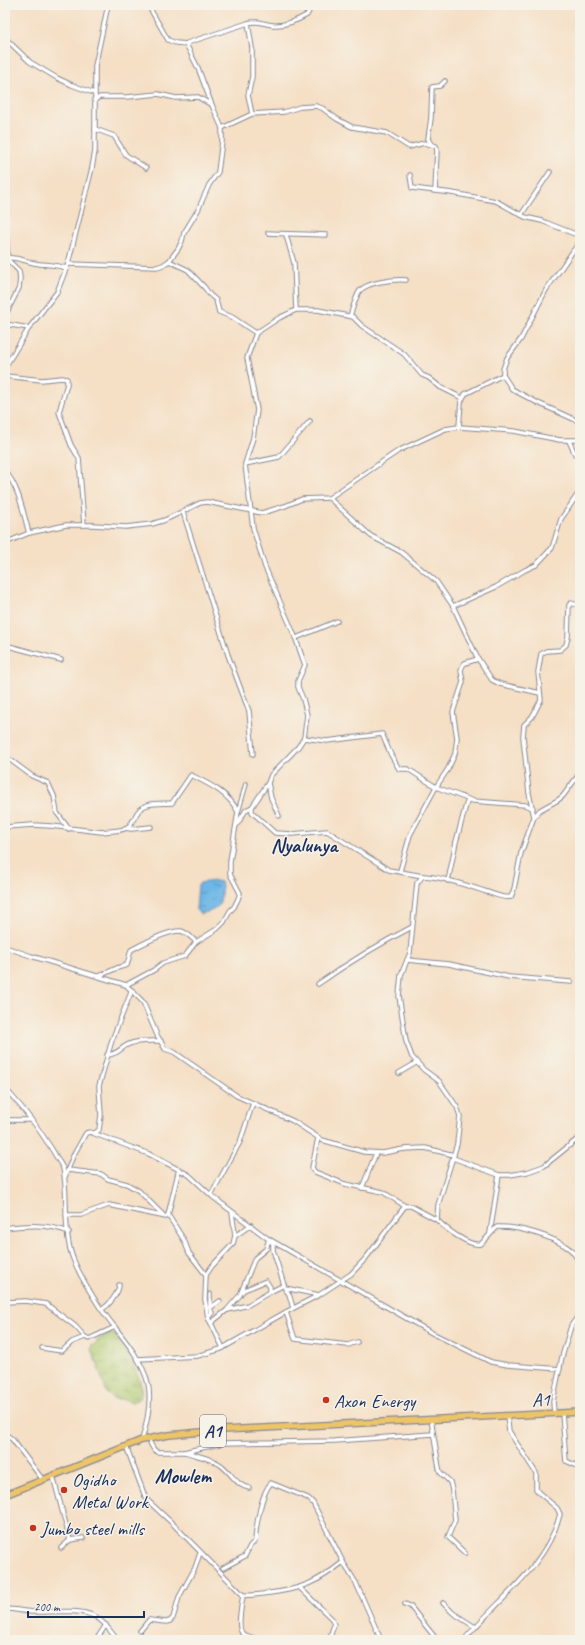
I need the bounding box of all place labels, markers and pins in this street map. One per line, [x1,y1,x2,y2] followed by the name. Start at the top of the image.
[334,1389,417,1413] place label: Axon Energy
[321,1395,331,1405] marker: Axon Energy
[72,1468,150,1514] place label: Ogidho Metal Work
[59,1485,69,1495] marker: Ogidho Metal Work
[40,1517,145,1541] place label: Jumbo steel mills
[28,1523,38,1533] marker: Jumbo steel mills

